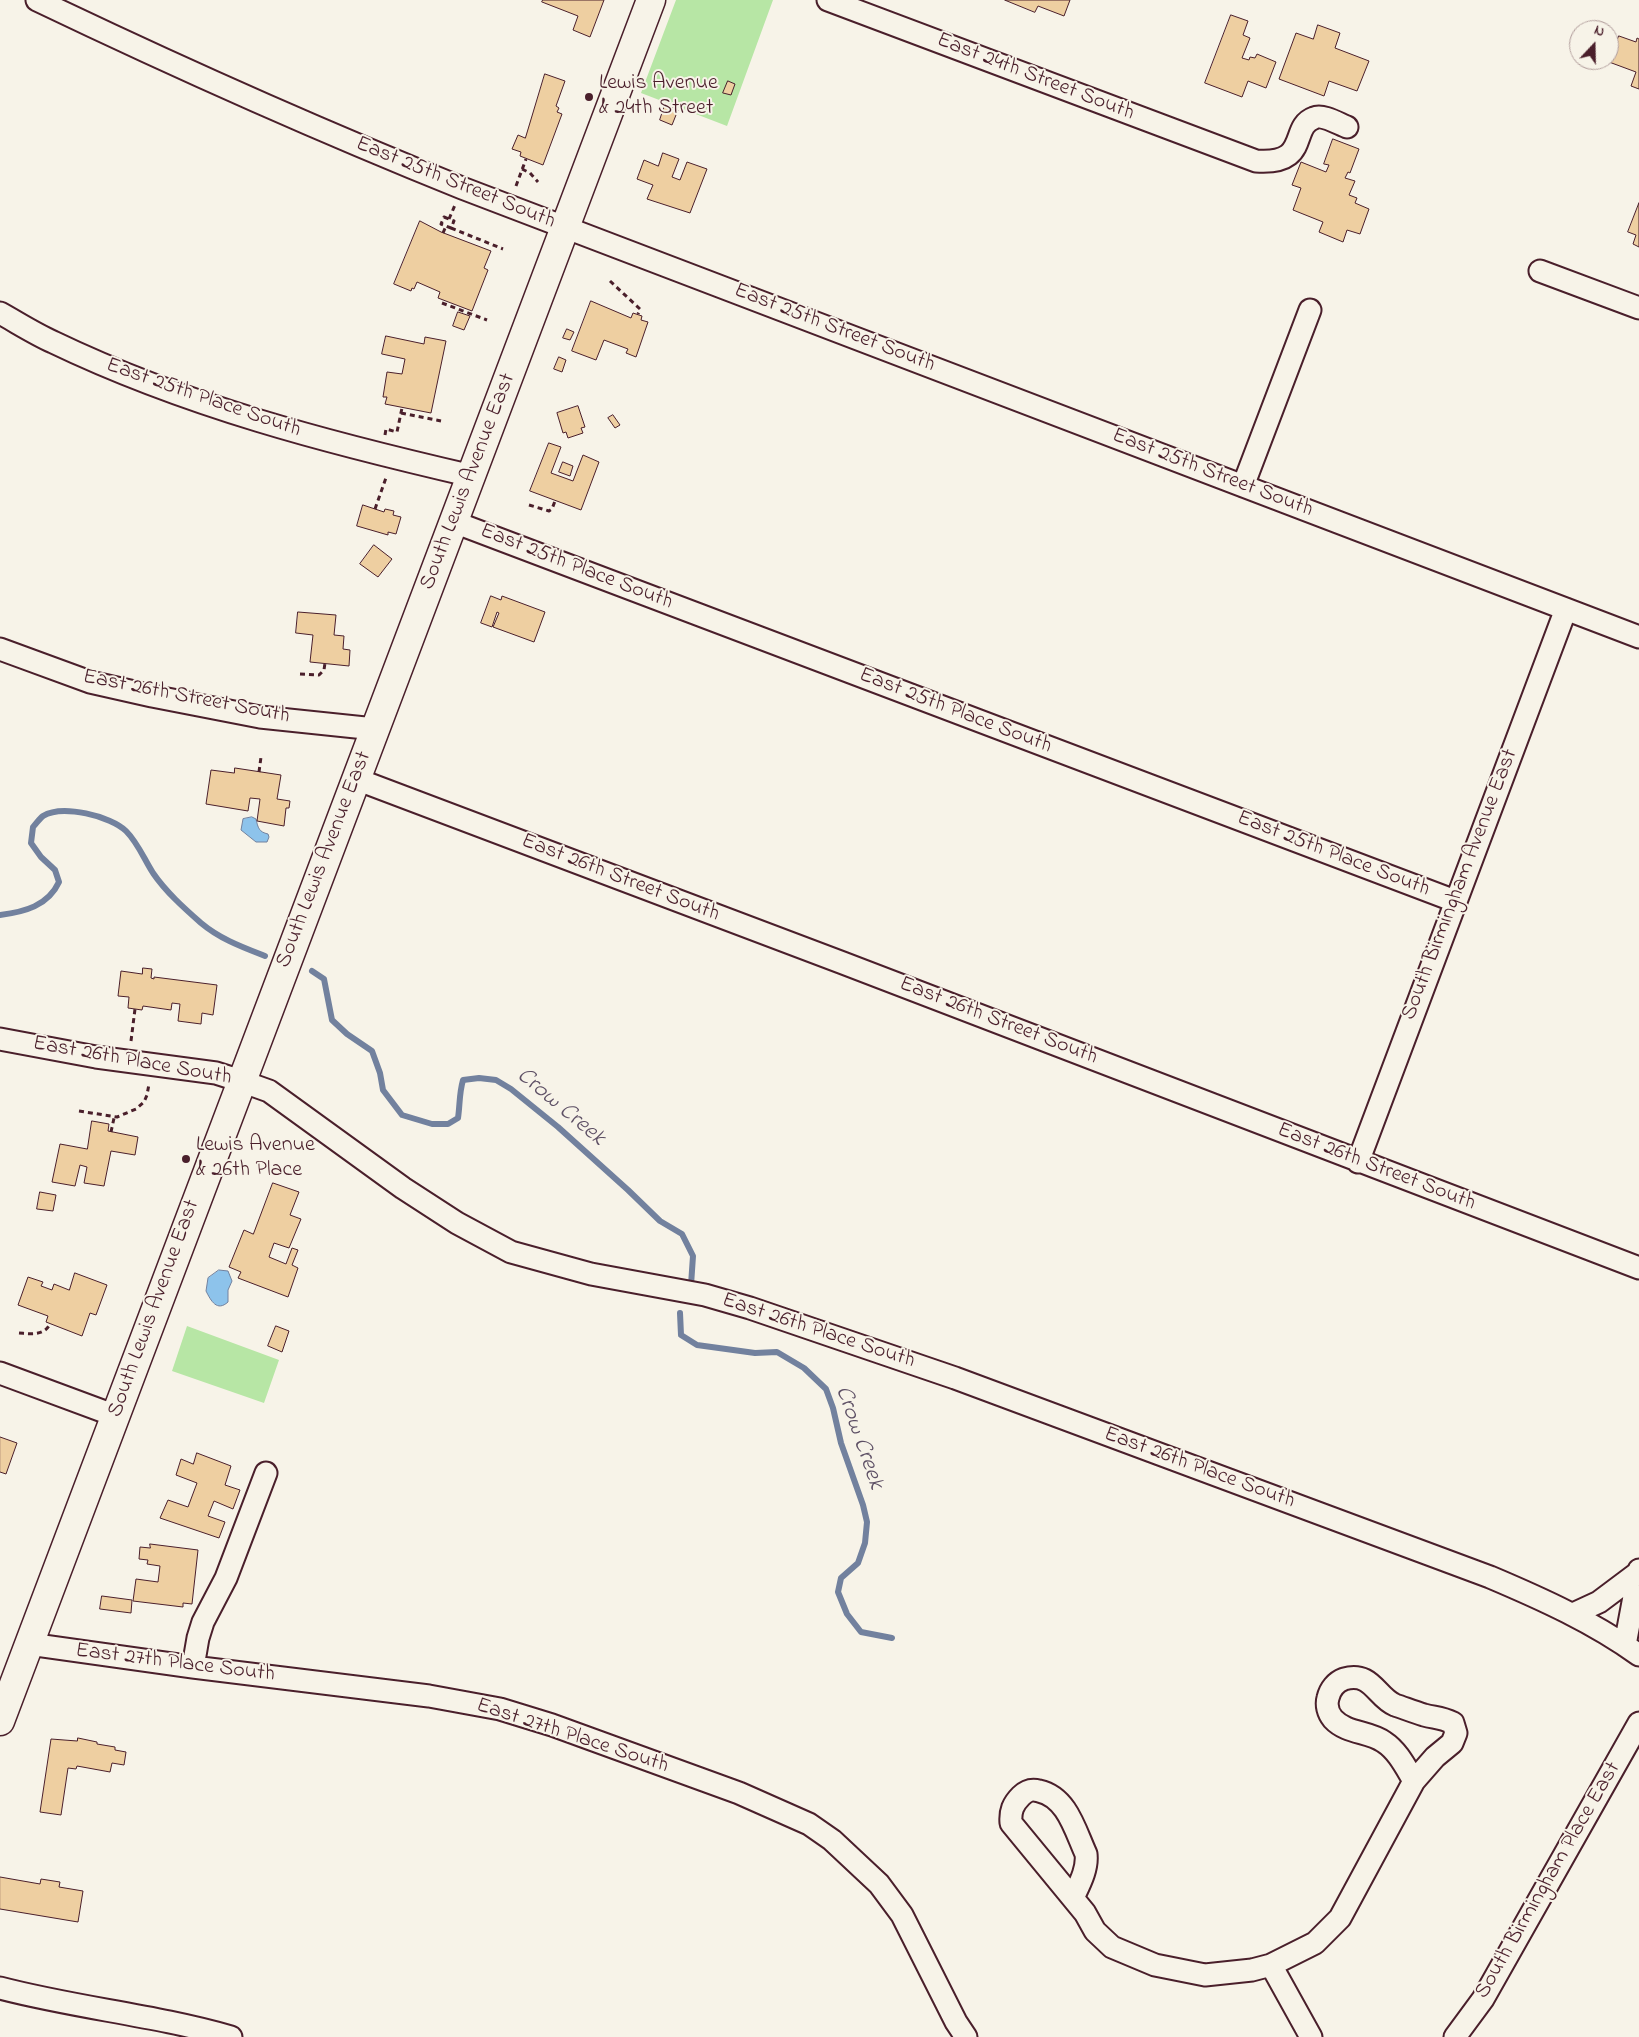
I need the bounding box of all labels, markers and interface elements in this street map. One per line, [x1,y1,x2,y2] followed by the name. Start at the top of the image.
[1569,20,1619,70] north arrow
[1591,20,1607,43] text: N
[932,28,1138,128] street label: East 24th Street South
[599,71,718,122] place label: Lewis Avenue & 24th Street
[583,91,595,103] marker: Lewis Avenue & 24th Street
[351,132,559,236] street label: East 25th Street South
[730,279,938,379] street label: East 25th Street South
[102,353,304,445] street label: East 25th Place South
[416,370,522,594] street label: South Lewis Avenue East
[1108,424,1316,524] street label: East 25th Street South
[476,519,676,617] street label: East 25th Place South
[855,663,1055,761] street label: East 25th Place South
[80,665,292,731] street label: East 26th Street South
[1397,746,1525,1024] street label: South Birmingham Avenue East
[272,748,378,972] street label: South Lewis Avenue East
[1233,806,1433,904] street label: East 25th Place South
[517,829,723,929] street label: East 26th Street South
[895,972,1101,1072] street label: East 26th Street South
[31,1032,233,1092] street label: East 26th Place South
[510,1062,610,1154] water label: Crow Creek
[1273,1118,1479,1218] street label: East 26th Street South
[196,1133,315,1184] place label: Lewis Avenue & 26th Place
[180,1153,192,1165] marker: Lewis Avenue & 26th Place
[103,1197,207,1421] street label: South Lewis Avenue East
[718,1288,918,1376] street label: East 26th Place South
[827,1383,889,1493] water label: Crow Creek
[1100,1422,1298,1516] street label: East 26th Place South
[74,1639,276,1689] street label: East 27th Place South
[472,1693,672,1781] street label: East 27th Place South
[1470,1758,1628,2004] street label: South Birmingham Place East

